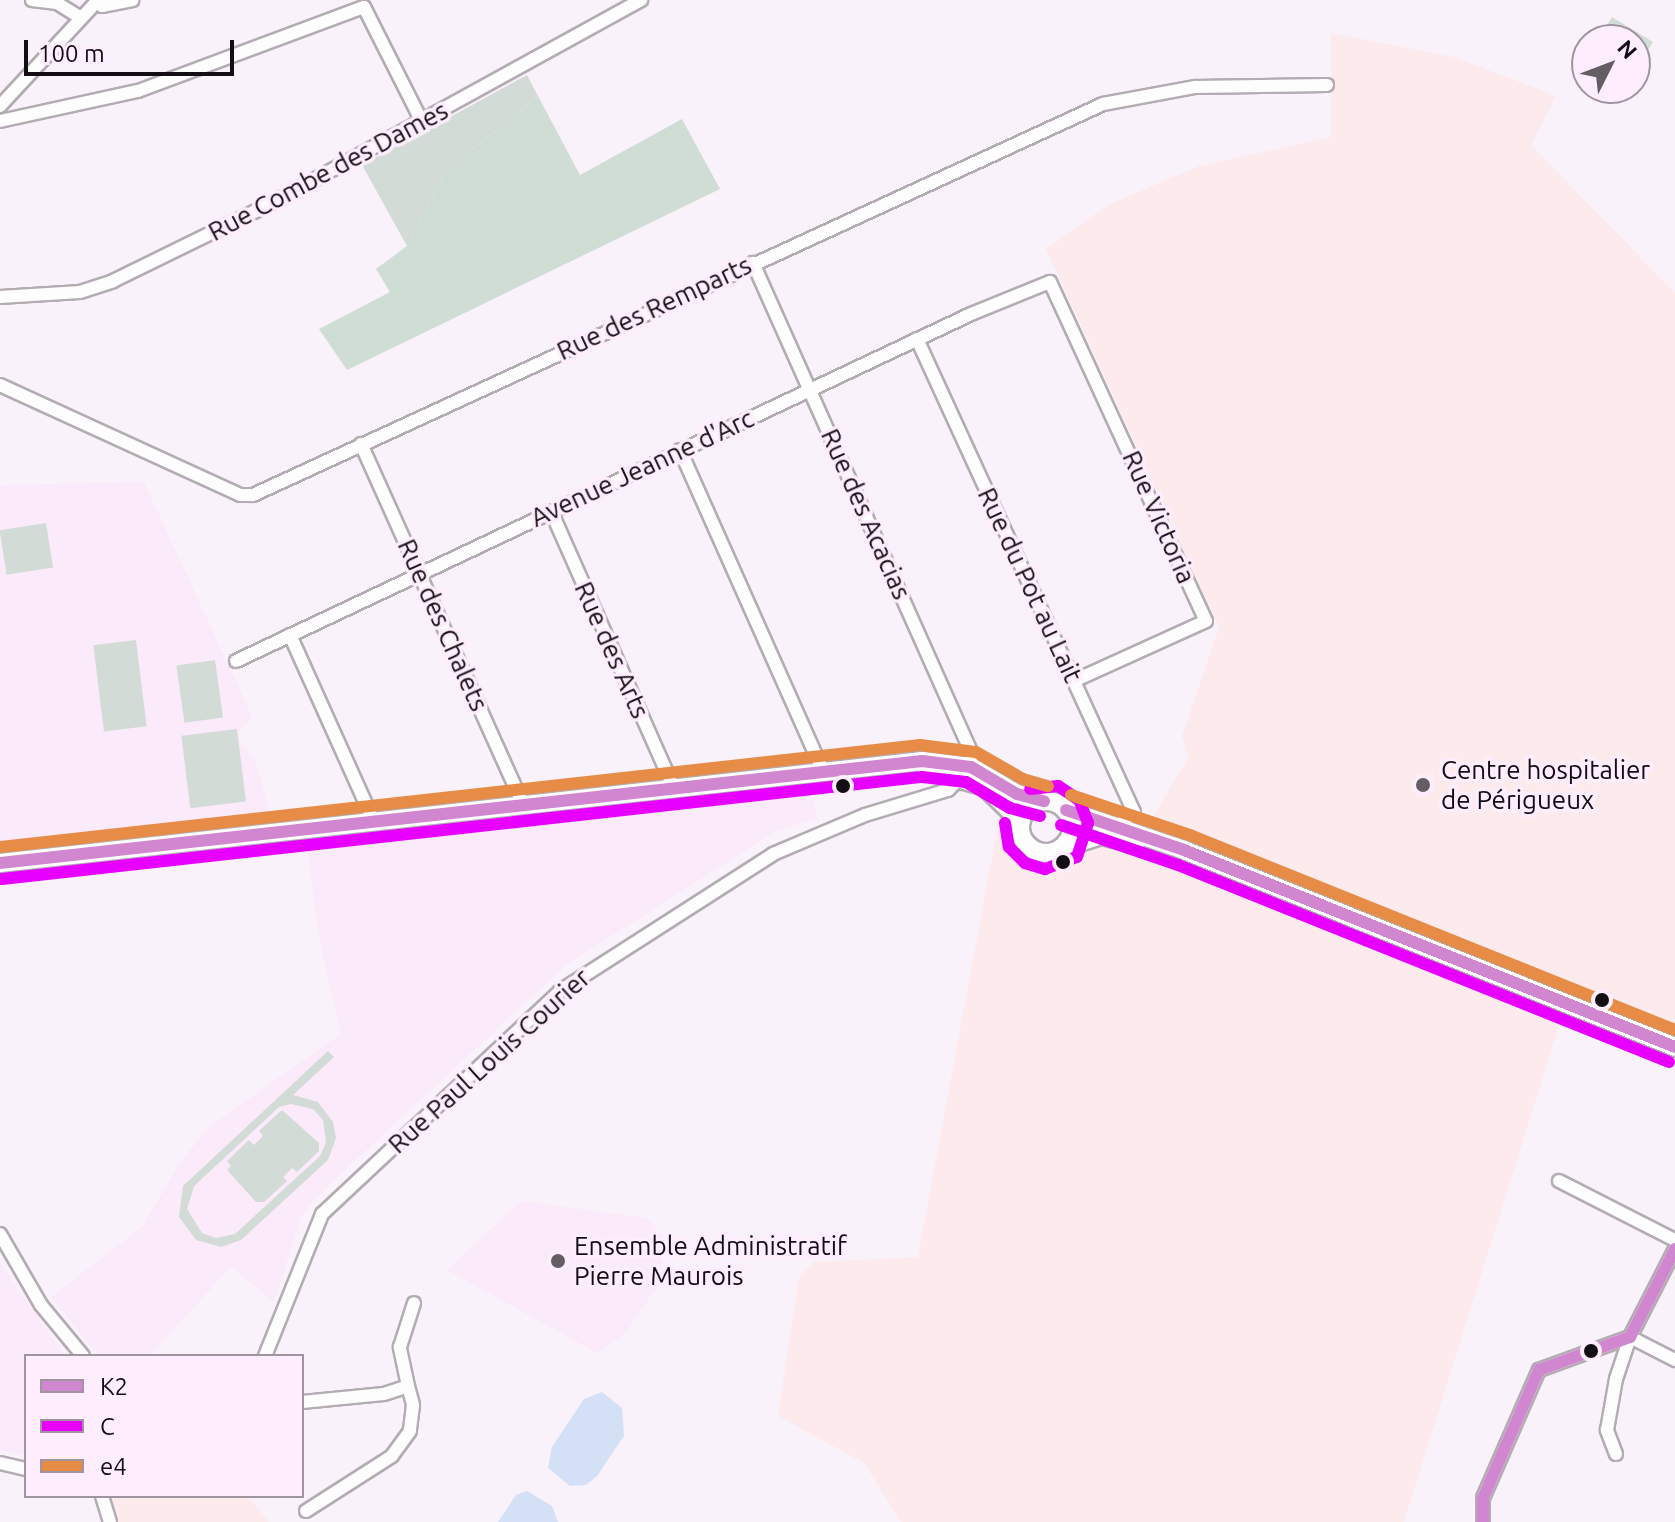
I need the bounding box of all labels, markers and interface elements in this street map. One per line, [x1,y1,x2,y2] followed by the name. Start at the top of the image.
[28,24,238,74] scale bar
[1571,24,1651,104] north arrow
[1613,34,1642,63] text: N
[38,40,105,67] text: 100 m
[203,95,453,247] street label: Rue Combe des Dames
[552,249,756,367] street label: Rue des Remparts
[525,403,759,533] street label: Avenue Jeanne d'Arc
[814,424,918,604] street label: Rue des Acacias
[1116,446,1202,588] street label: Rue Victoria
[971,483,1089,687] street label: Rue du Pot au Lait
[391,534,495,716] street label: Rue des Chalets
[568,577,656,723] street label: Rue des Arts
[1441,754,1650,816] place label: Centre hospitalier de Périgueux
[1412,774,1434,796] marker: Centre hospitalier de Périgueux
[835,778,851,794] unlabelled marker
[1055,854,1071,870] unlabelled marker
[382,962,596,1160] street label: Rue Paul Louis Courier
[1594,992,1610,1008] unlabelled marker
[574,1230,847,1292] place label: Ensemble Administratif Pierre Maurois
[549,1252,567,1270] marker: Ensemble Administratif Pierre Maurois
[1583,1343,1599,1359] unlabelled marker
[24,1354,304,1498] legend
[100,1373,128,1400] text: K2
[100,1413,115,1440] text: C
[100,1453,127,1480] text: e4

